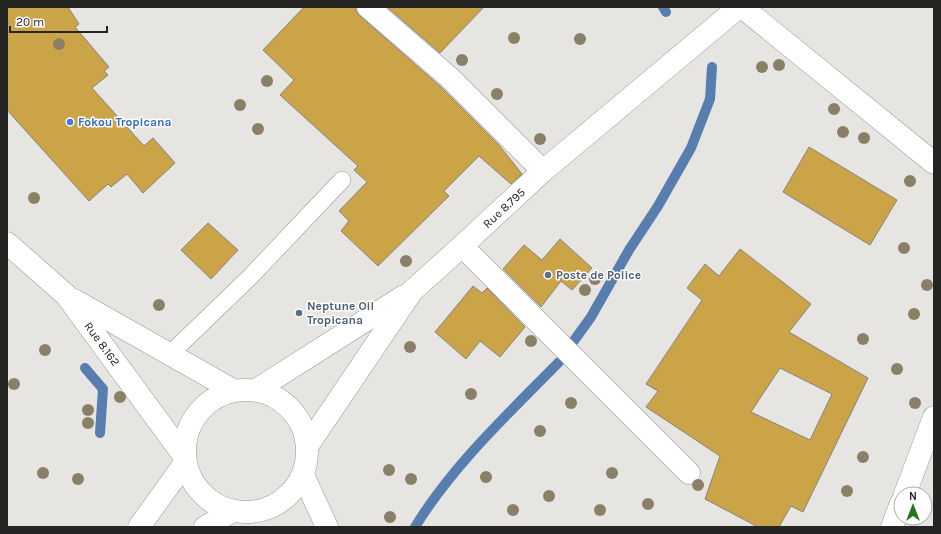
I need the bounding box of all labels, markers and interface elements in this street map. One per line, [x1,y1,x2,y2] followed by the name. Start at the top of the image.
[10,8,107,34] scale bar
[16,15,44,29] text: 20 m
[78,115,171,129] place label: Fokou Tropicana
[65,117,75,127] marker: Fokou Tropicana
[480,185,528,231] street label: Rue 8.795
[556,268,641,282] place label: Poste de Police
[543,270,553,280] marker: Poste de Police
[307,299,374,327] place label: Neptune Oil Tropicana
[294,308,304,318] marker: Neptune Oil Tropicana
[81,319,123,369] street label: Rue 8.162
[893,486,933,526] north arrow
[909,490,917,503] text: N

